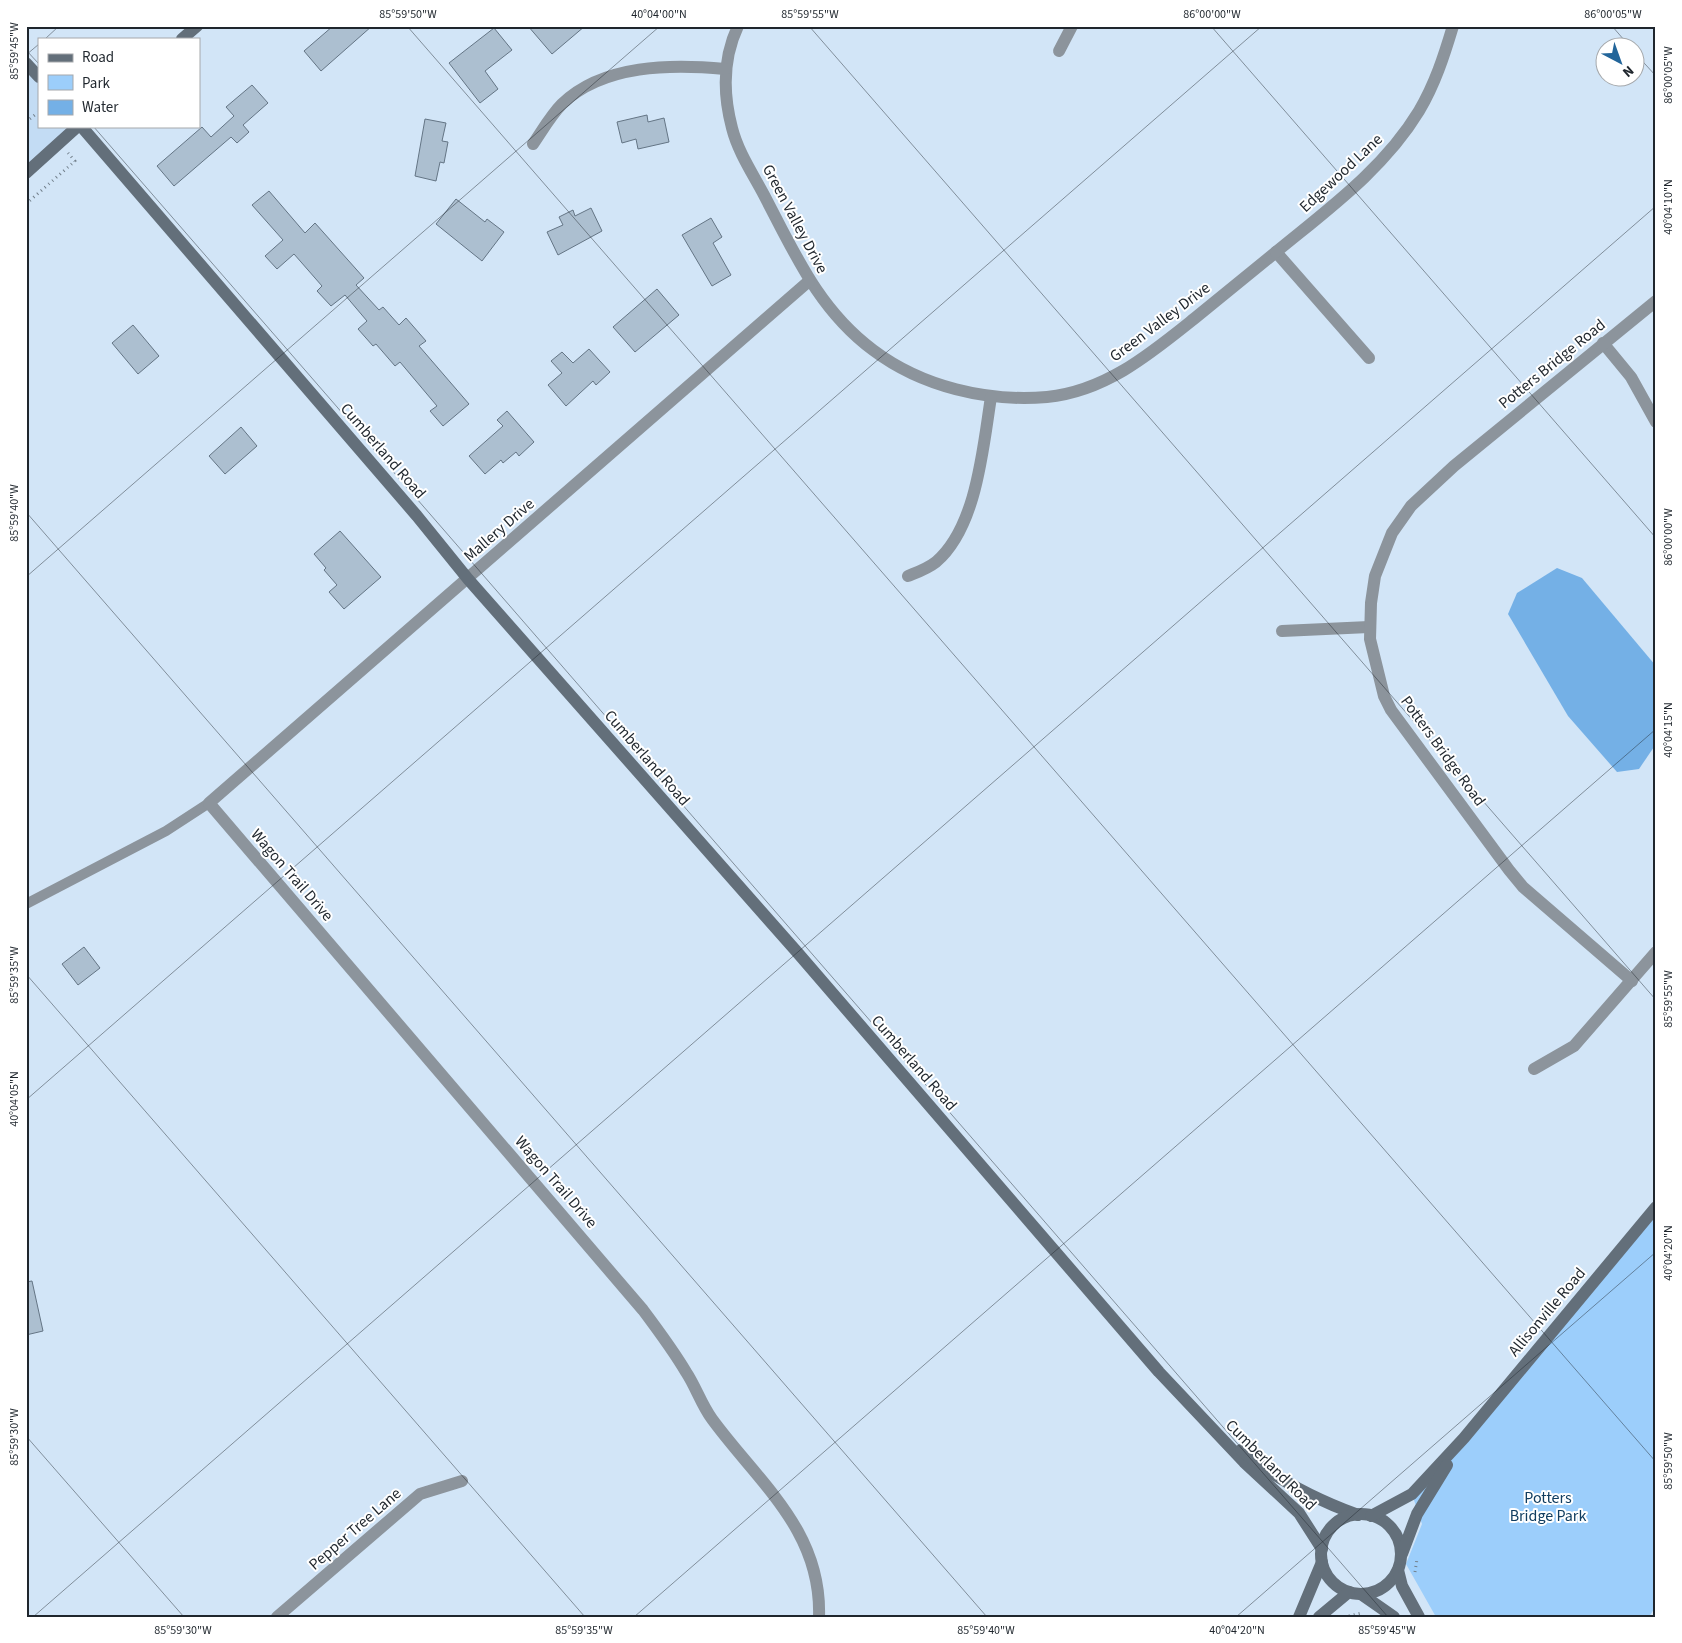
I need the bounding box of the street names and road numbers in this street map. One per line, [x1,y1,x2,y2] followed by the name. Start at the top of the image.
[1295,129,1387,217] street label: Edgewood Lane
[757,161,833,277] street label: Green Valley Drive
[1105,277,1215,367] street label: Green Valley Drive
[1494,314,1610,414] street label: Potters Bridge Road
[335,398,431,504] street label: Cumberland Road
[459,493,539,567] street label: Mallery Drive
[1395,691,1491,811] street label: Potters Bridge Road
[599,705,695,811] street label: Cumberland Road
[246,824,338,926] street label: Wagon Trail Drive
[866,1010,962,1116] street label: Cumberland Road
[510,1131,602,1233] street label: Wagon Trail Drive
[1503,1263,1591,1361] street label: Allisonville Road
[1221,1415,1321,1515] street label: Cumberland Road
[304,1483,406,1575] street label: Pepper Tree Lane

